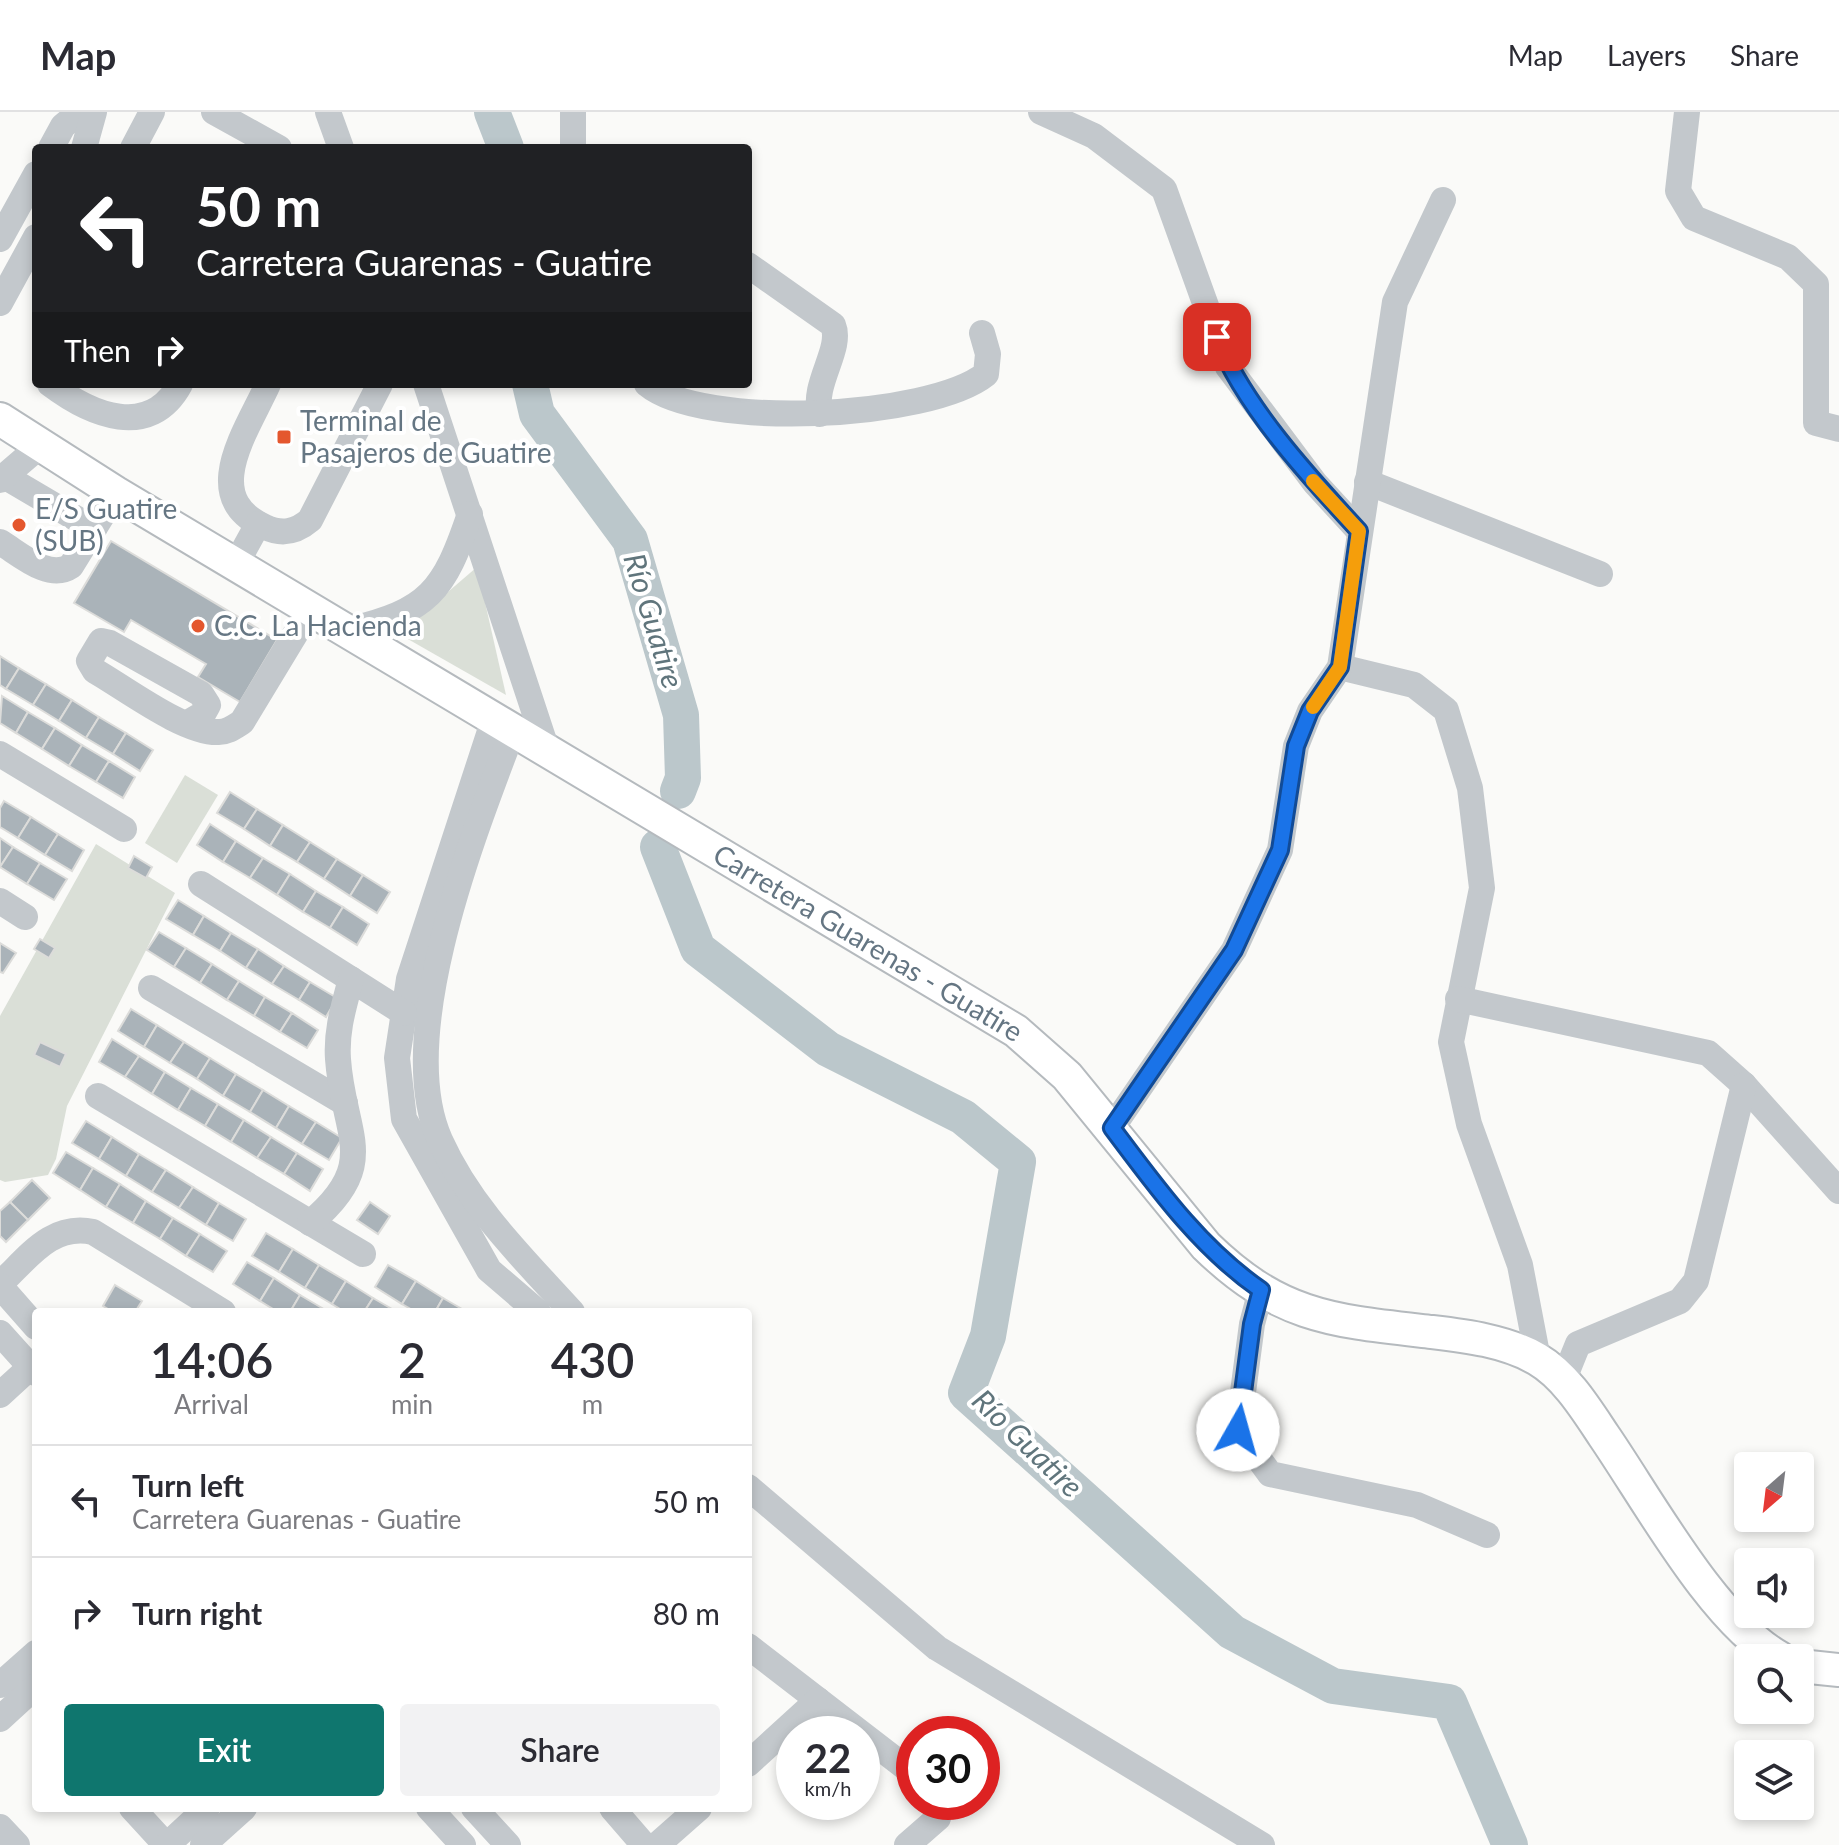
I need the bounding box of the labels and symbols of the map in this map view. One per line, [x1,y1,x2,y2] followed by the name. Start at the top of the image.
[1183,303,1251,371] pin
[300,403,551,469] place label: Terminal de Pasajeros de Guatire
[275,428,293,446] marker: Terminal de Pasajeros de Guatire
[35,491,177,557] place label: E/S Guatire (SUB)
[10,516,28,534] marker: E/S Guatire (SUB)
[617,549,693,692] water label: Río Guatire
[214,608,422,642] place label: C.C. La Hacienda
[189,617,207,635] marker: C.C. La Hacienda
[708,836,1029,1048] street label: Carretera Guarenas - Guatire
[966,1381,1091,1504] water label: Río Guatire
[1196,1388,1280,1472] position arrow
[1734,1452,1814,1532] north arrow
[896,1716,1000,1820] speed limit sign: 30

